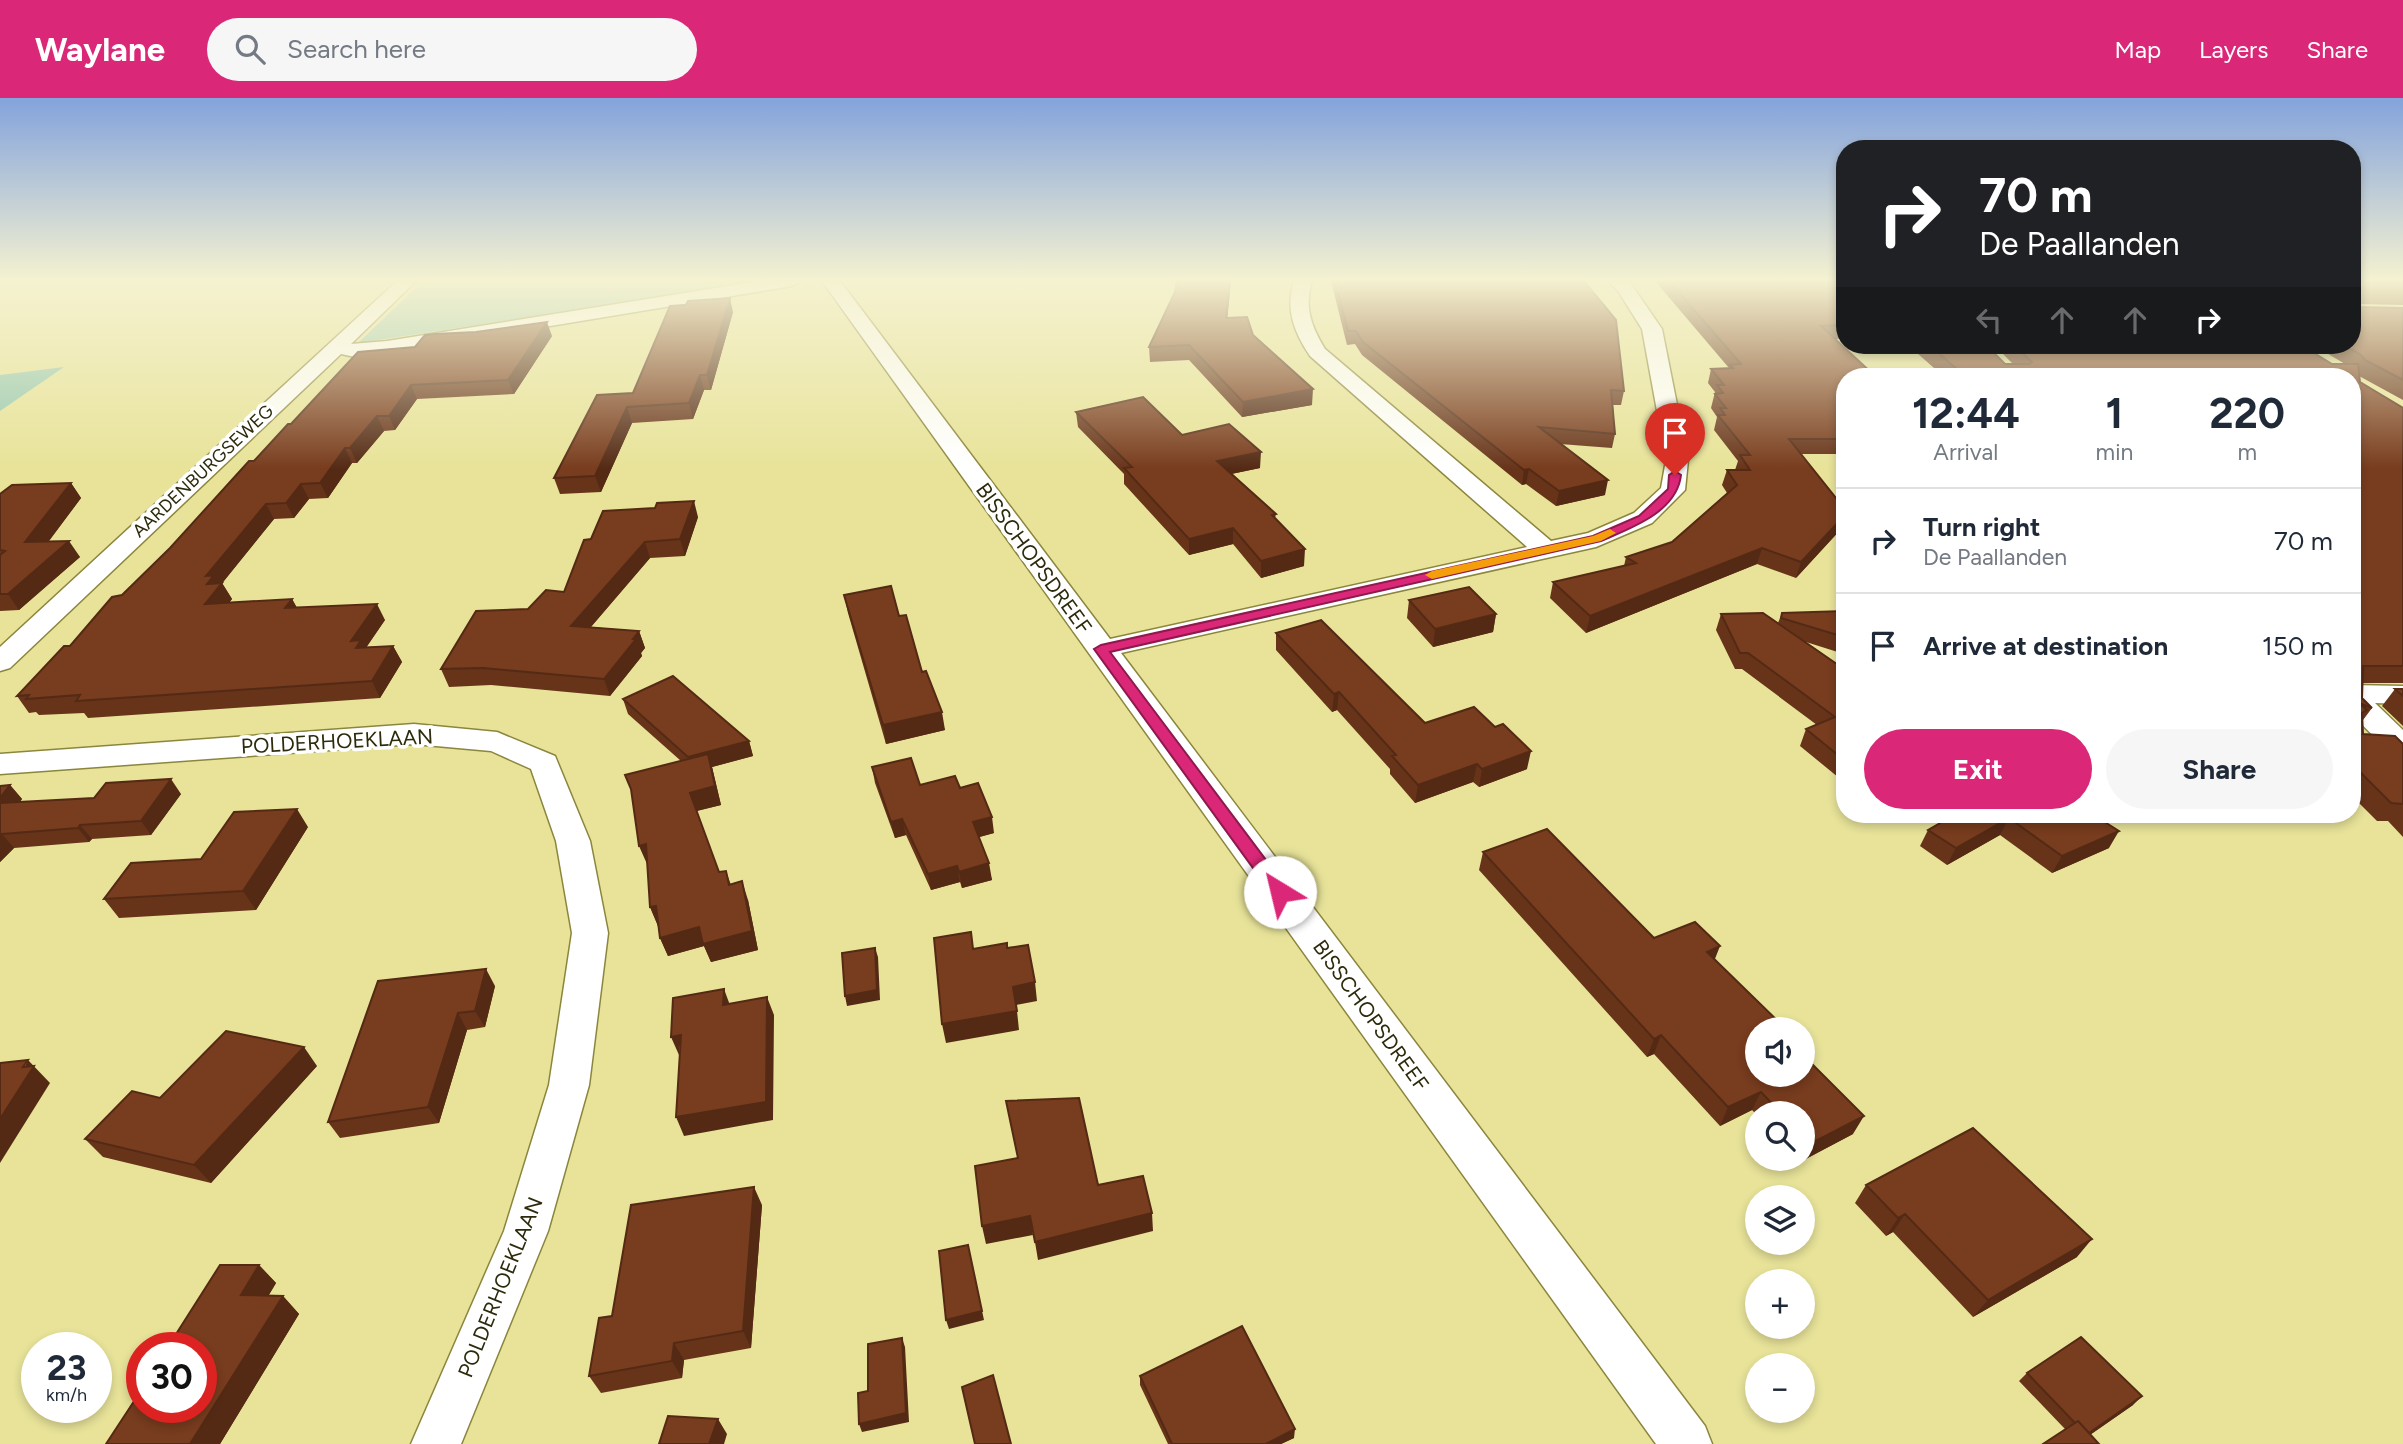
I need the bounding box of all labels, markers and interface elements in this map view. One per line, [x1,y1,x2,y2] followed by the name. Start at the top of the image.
[207,18,697,81] search box
[35,30,165,69] text: Waylane
[231,30,269,68] icon: search
[287,33,426,65] text: Search here
[2114,35,2161,64] text: Map
[2199,35,2268,64] text: Layers
[2306,35,2368,64] text: Share
[1979,165,2092,224] text: 70 m
[1864,168,1955,259] icon: right
[1979,225,2180,263] text: De Paallanden
[1970,301,2008,339] icon: left
[2043,301,2081,339] icon: ahead
[2116,301,2154,339] icon: ahead
[2189,301,2227,339] icon: right
[1912,388,2020,439] text: 12:44
[2106,388,2123,439] text: 1
[2209,388,2285,439] text: 220
[128,400,278,542] street label: AARDENBURGSEWEG
[1645,403,1705,475] pin
[1656,414,1694,452] icon: arrive
[1933,438,1998,466] text: Arrival
[2096,438,2133,466] text: min
[2237,438,2257,466] text: m
[971,478,1097,638] street label: BISSCHOPSDREEF
[1923,511,2040,543] text: Turn right
[1864,522,1902,560] icon: right
[2274,525,2333,557] text: 70 m
[1923,543,2067,571] text: De Paallanden
[1864,627,1902,665] icon: arrive
[1923,630,2168,662] text: Arrive at destination
[2262,630,2333,662] text: 150 m
[240,723,434,759] street label: POLDERHOEKLAAN
[1864,729,2092,809] button: Exit
[2106,729,2333,809] button: Share
[1243,855,1317,929] position arrow
[1308,935,1434,1095] street label: BISSCHOPSDREEF
[1745,1017,1815,1423] map controls
[1745,1017,1815,1087] button: sound
[1745,1101,1815,1171] button: search
[1745,1185,1815,1255] button: layers
[452,1193,548,1381] street label: POLDERHOEKLAAN
[1745,1269,1815,1339] button: +
[126,1332,217,1423] speed limit sign: 30
[47,1347,86,1389] text: 23
[1745,1353,1815,1423] button: −
[46,1384,87,1406] text: km/h

